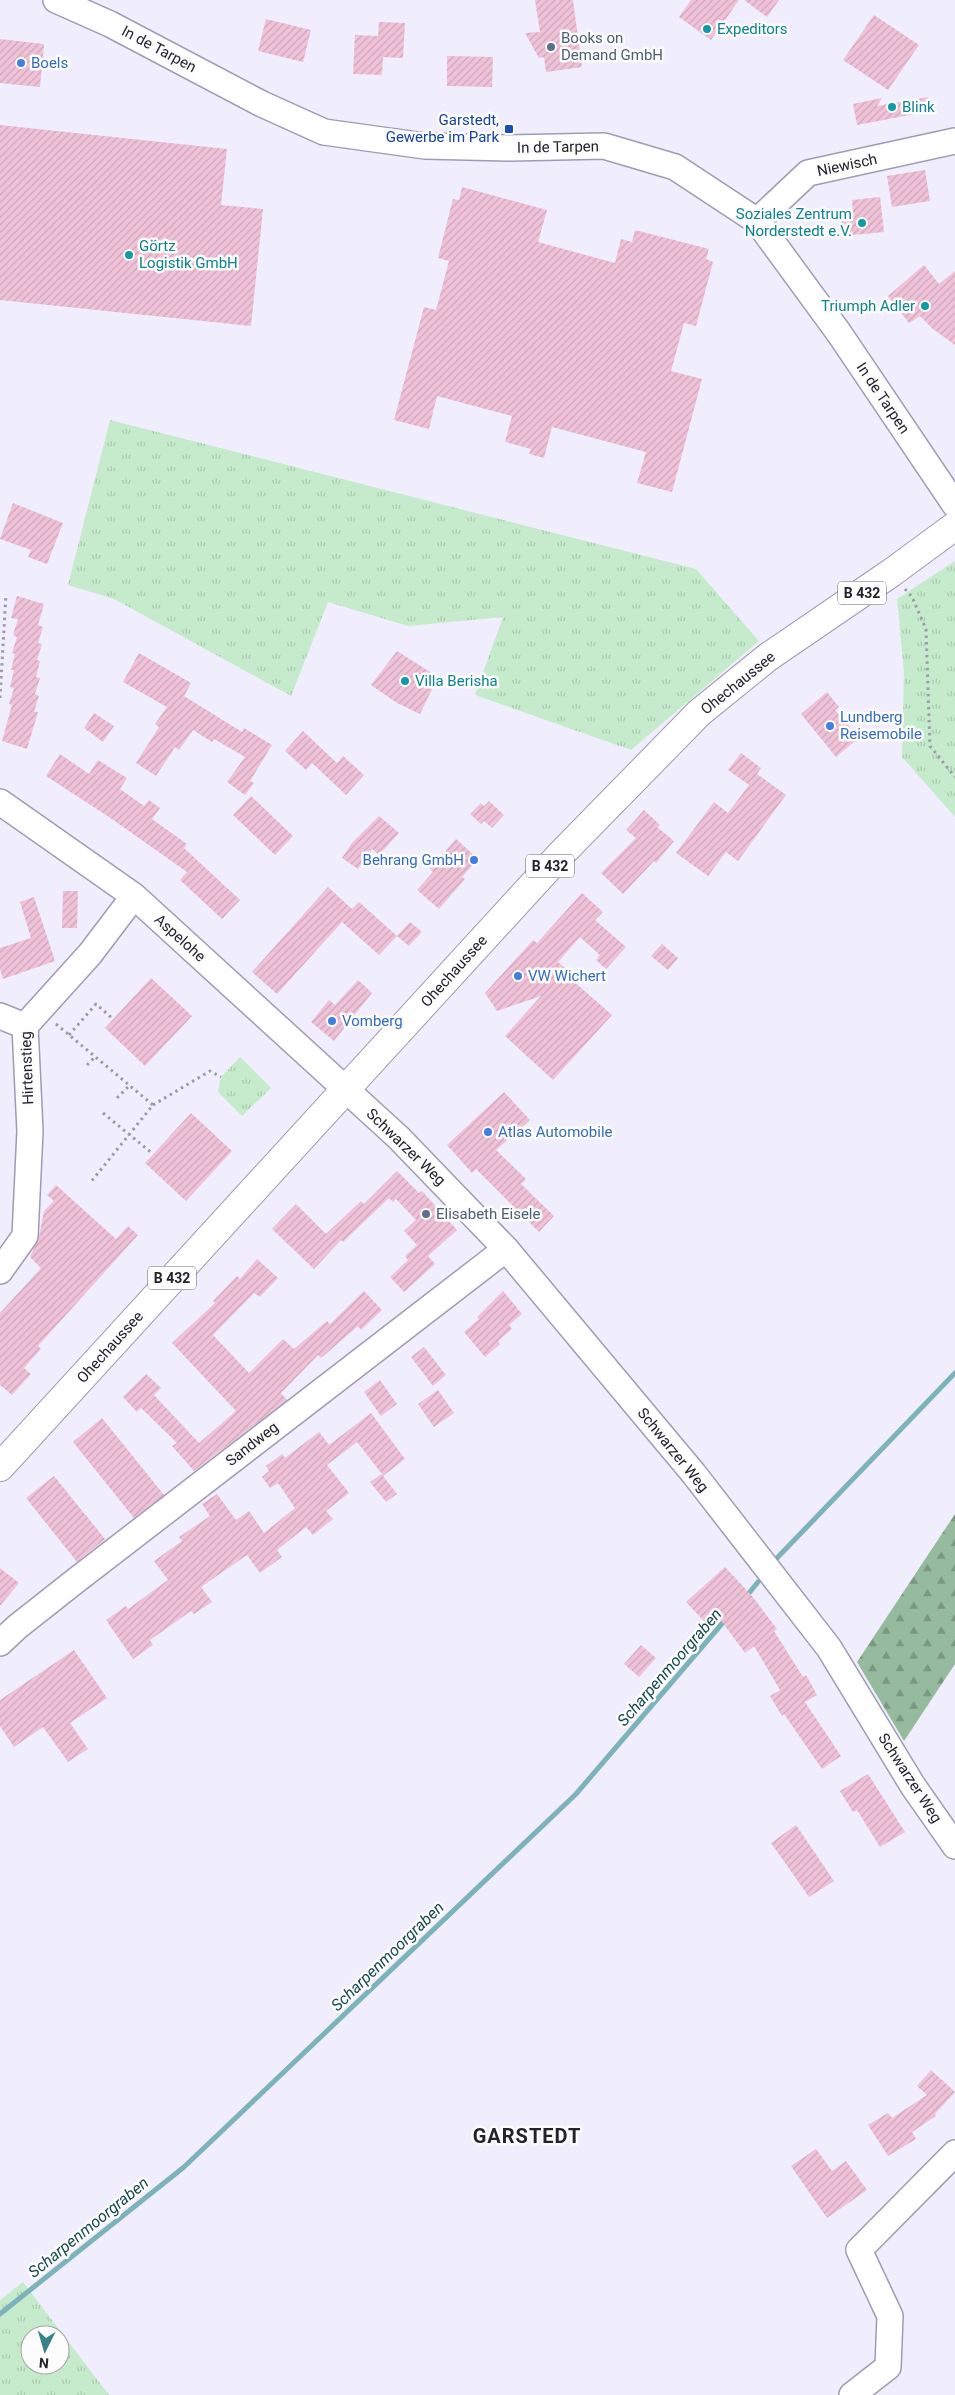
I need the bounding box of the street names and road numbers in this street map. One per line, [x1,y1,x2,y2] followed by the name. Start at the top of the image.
[119,22,199,76] street label: In de Tarpen
[517,137,599,157] street label: In de Tarpen
[815,150,879,180] street label: Niewisch
[853,359,913,437] street label: In de Tarpen
[838,582,886,604] road number: B 432
[697,648,779,718] street label: Ohechaussee
[526,854,574,878] road number: B 432
[151,910,209,966] street label: Aspelohe
[417,931,491,1011] street label: Ohechaussee
[17,1031,37,1105] street label: Hirtenstieg
[363,1105,449,1189] street label: Schwarzer Weg
[148,1266,196,1290] road number: B 432
[73,1307,147,1387] street label: Ohechaussee
[634,1404,712,1496] street label: Schwarzer Weg
[222,1418,282,1470] street label: Sandweg
[874,1730,946,1826] street label: Schwarzer Weg

